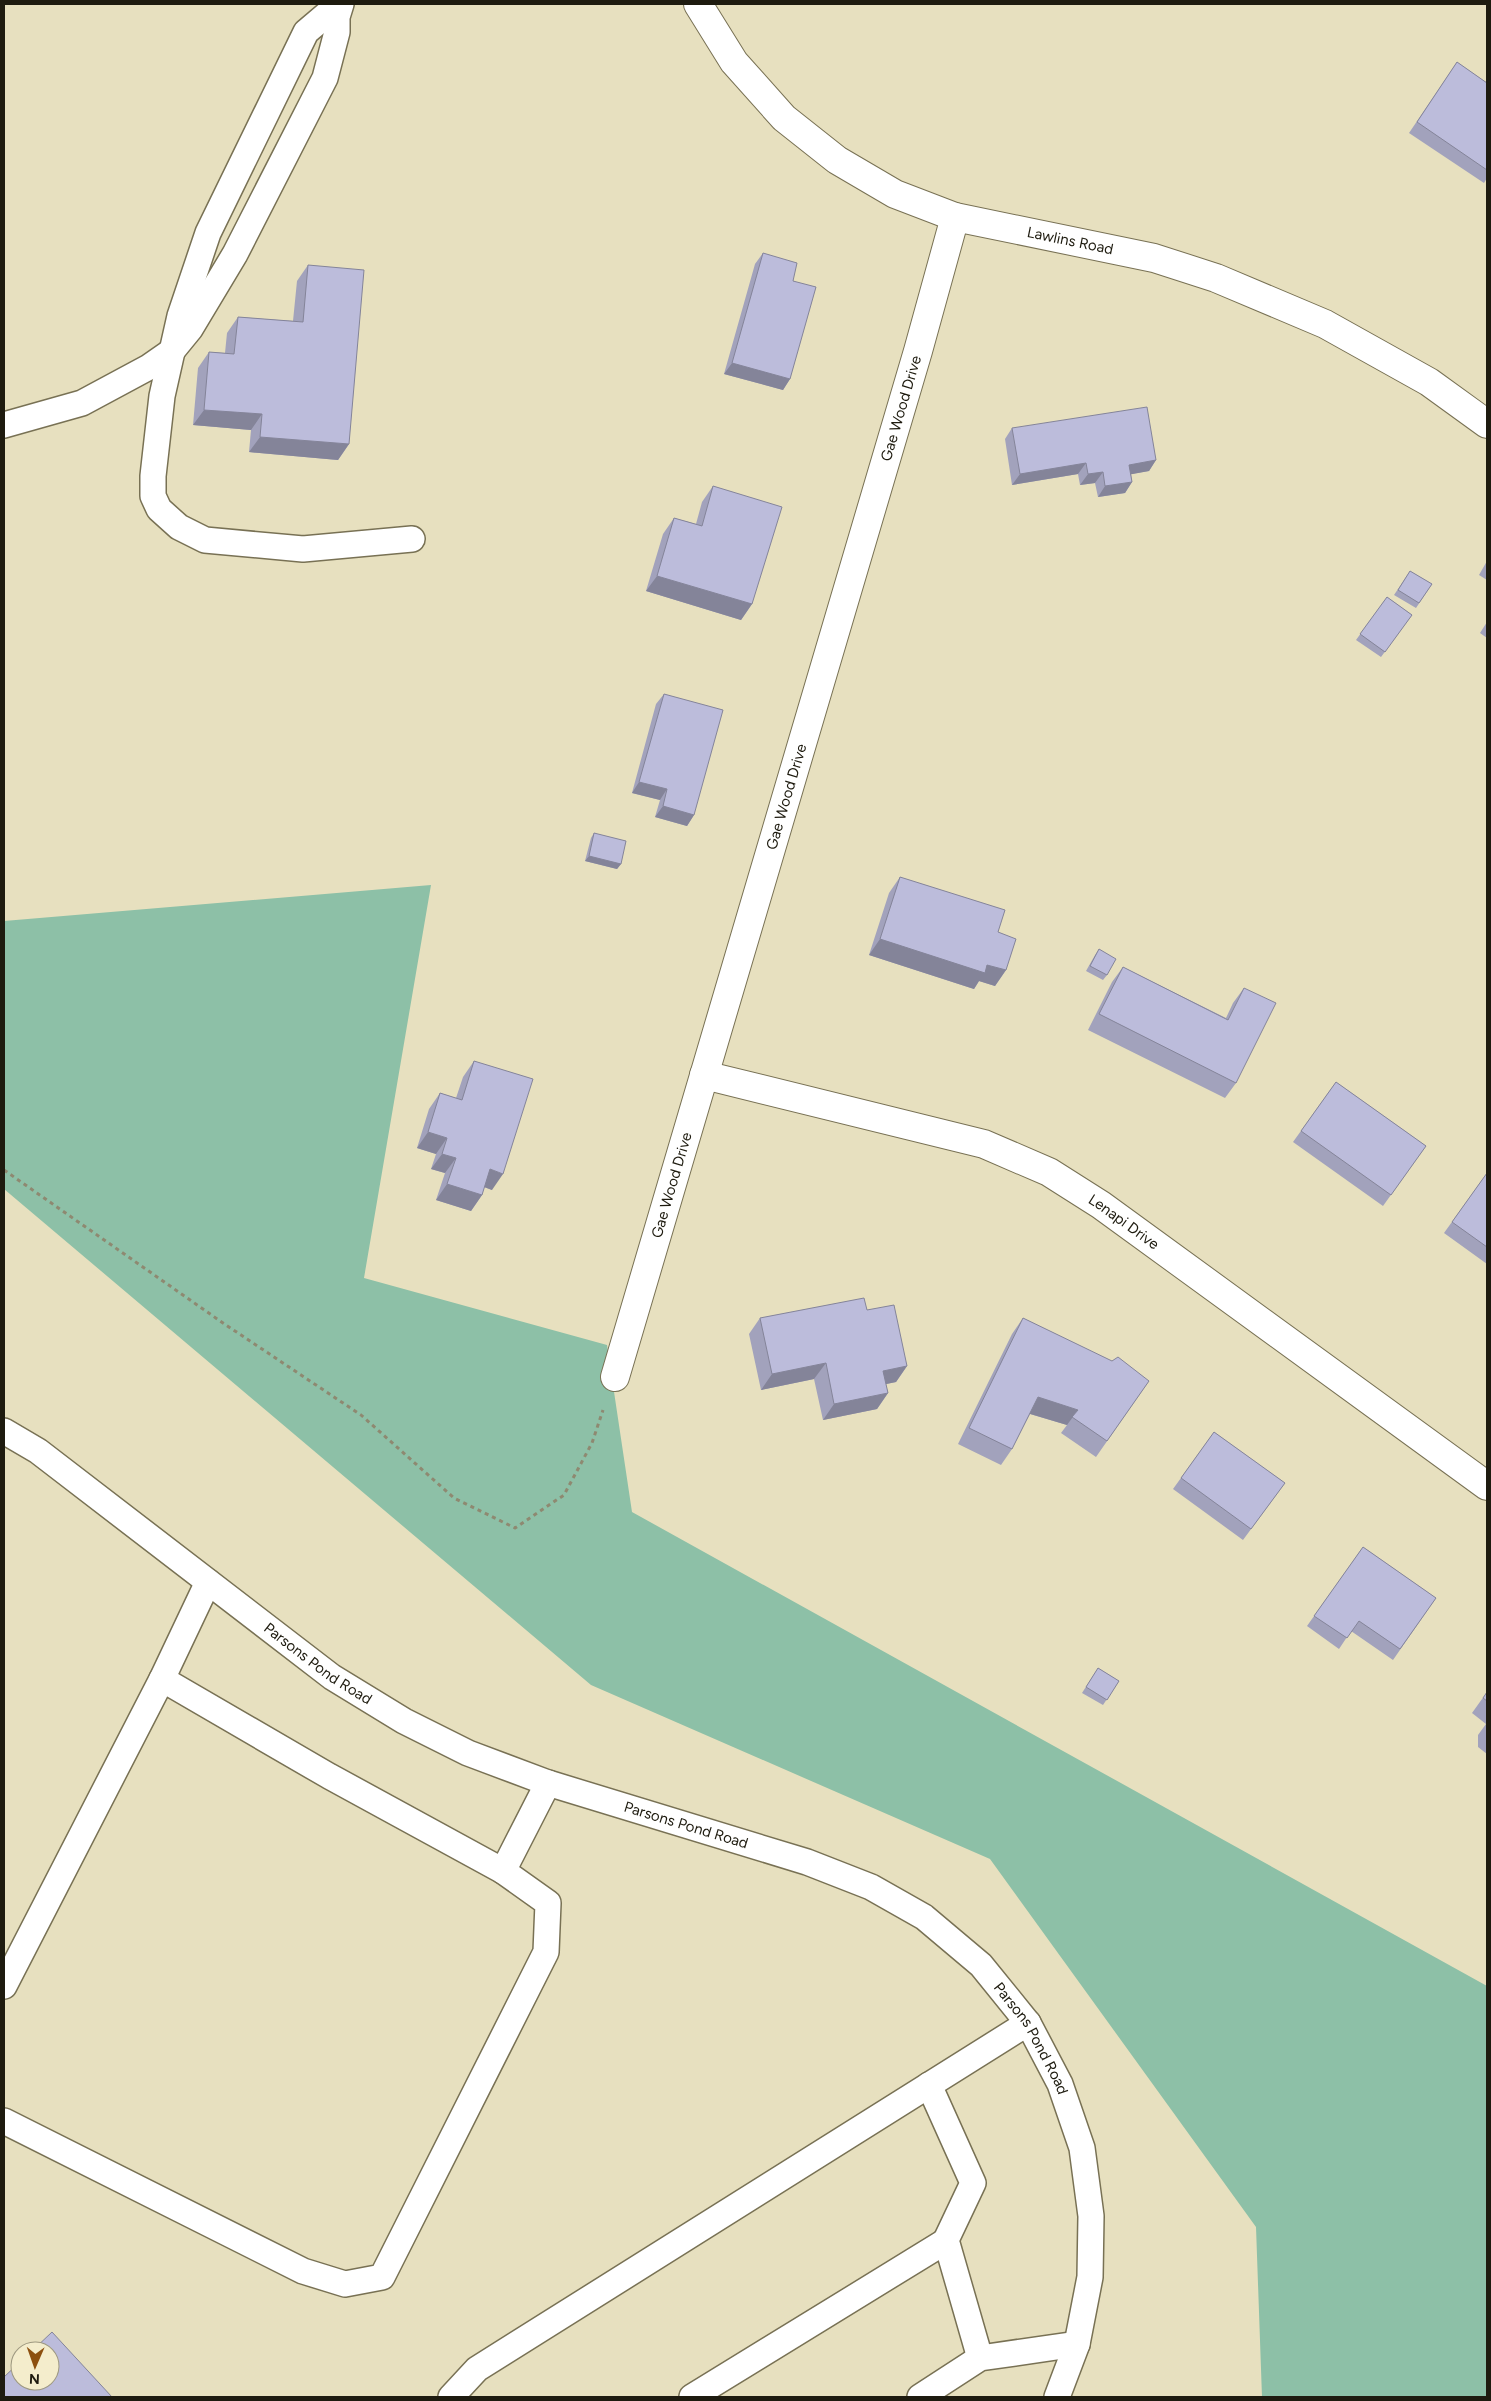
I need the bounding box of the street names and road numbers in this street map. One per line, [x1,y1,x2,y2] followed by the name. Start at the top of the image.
[1025,223,1115,258] street label: Lawlins Road
[877,353,925,463] street label: Gae Wood Drive
[762,742,810,852] street label: Gae Wood Drive
[648,1130,696,1240] street label: Gae Wood Drive
[1085,1190,1163,1253] street label: Lenapi Drive
[260,1619,375,1708] street label: Parsons Pond Road
[622,1798,750,1853] street label: Parsons Pond Road
[990,1979,1072,2097] street label: Parsons Pond Road

